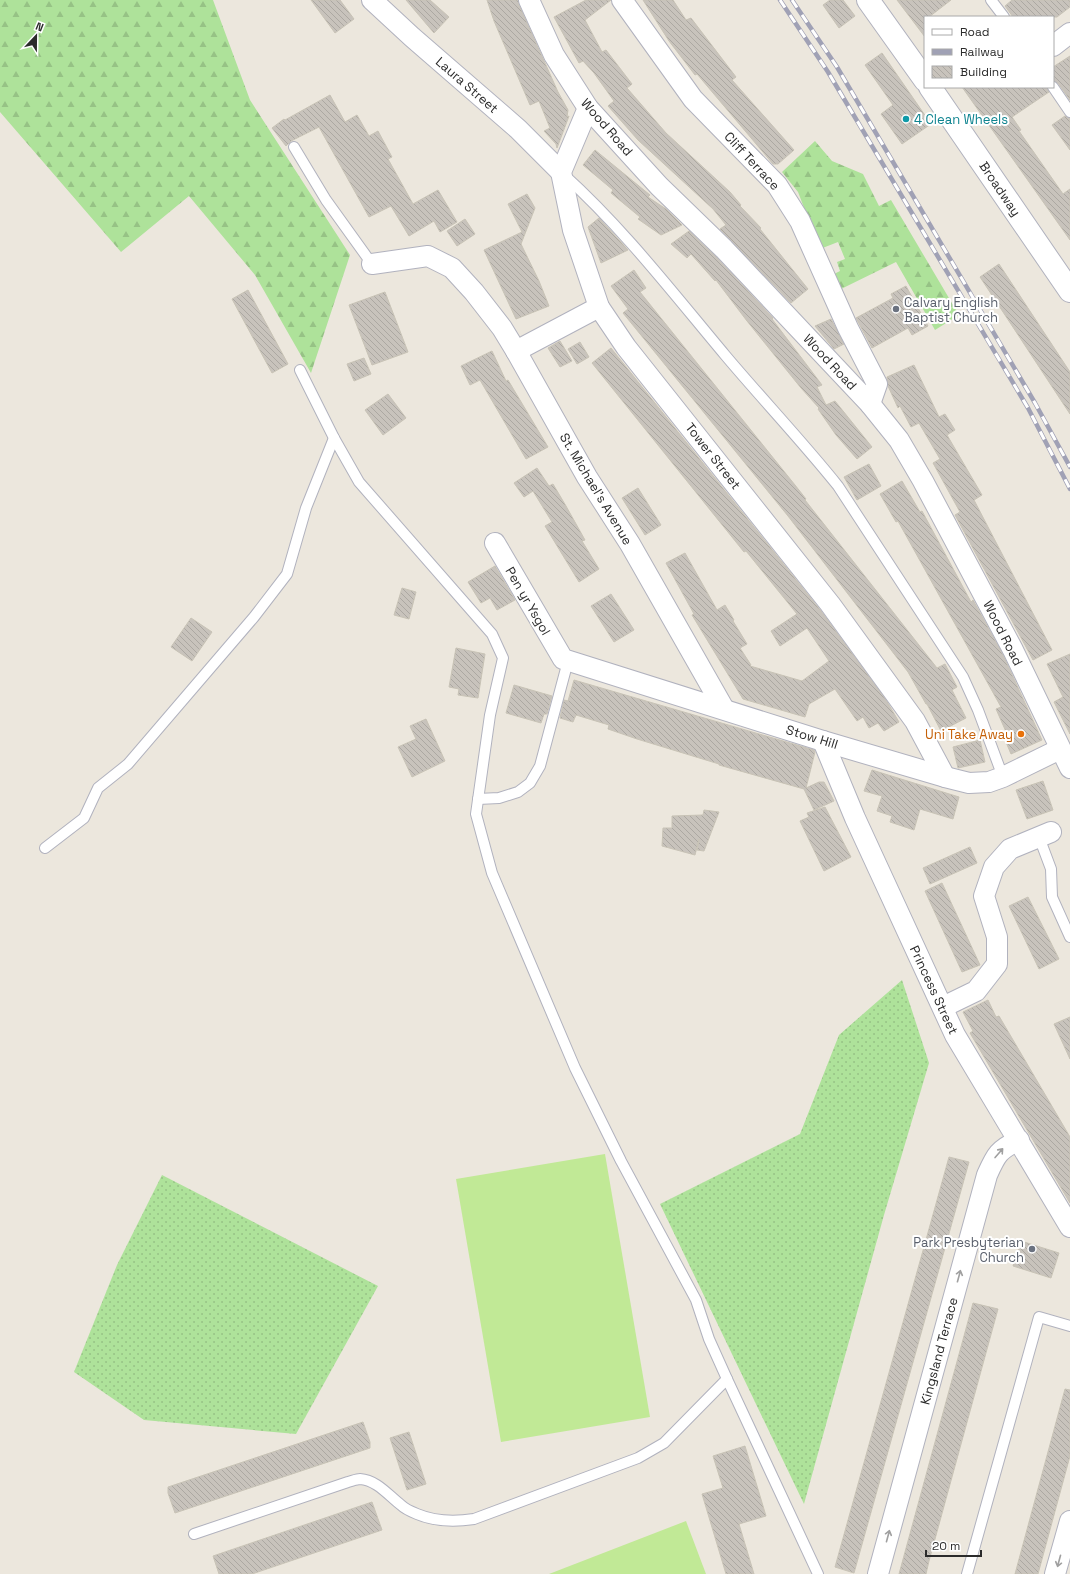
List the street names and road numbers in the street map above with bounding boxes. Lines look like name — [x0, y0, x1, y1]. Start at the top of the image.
street label: Laura Street — [432, 53, 502, 117]
street label: Wood Road — [577, 95, 637, 159]
street label: Cliff Terrace — [721, 128, 783, 194]
street label: Broadway — [975, 158, 1025, 220]
street label: Wood Road — [800, 330, 860, 394]
street label: Tower Street — [682, 419, 744, 493]
street label: St. Michael's Avenue — [556, 430, 636, 548]
street label: Pen yr Ysgol — [502, 564, 554, 638]
street label: Wood Road — [979, 598, 1027, 668]
street label: Stow Hill — [784, 721, 840, 753]
street label: Princess Street — [906, 943, 962, 1037]
street label: Kingsland Terrace — [916, 1295, 962, 1407]

